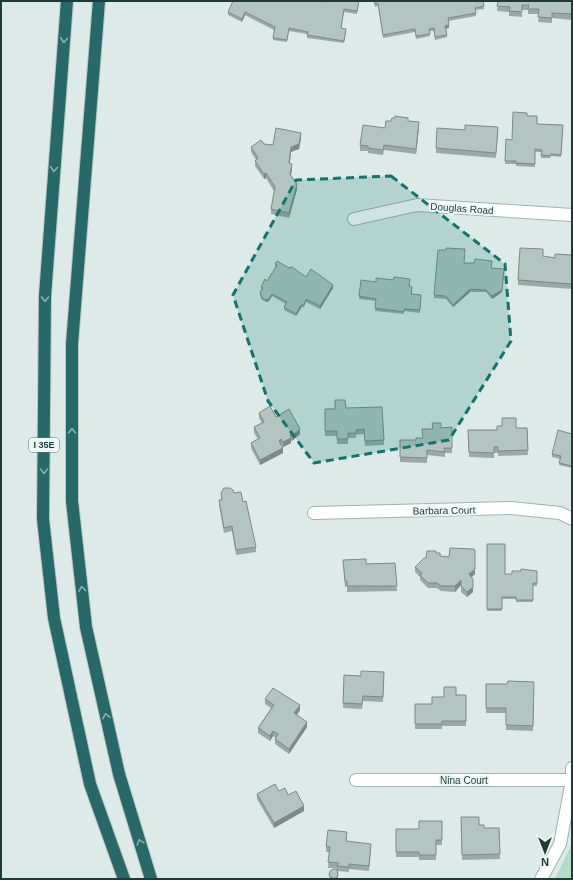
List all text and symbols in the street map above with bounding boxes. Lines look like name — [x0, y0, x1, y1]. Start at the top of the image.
one-way arrow — [60, 37, 69, 43]
one-way arrow — [50, 166, 59, 173]
street label: Douglas Road — [430, 201, 494, 216]
one-way arrow — [40, 296, 49, 302]
one-way arrow — [68, 428, 76, 434]
road number: I 35E — [29, 438, 59, 452]
one-way arrow — [40, 468, 48, 474]
street label: Barbara Court — [413, 504, 476, 517]
one-way arrow — [78, 586, 87, 592]
one-way arrow — [103, 713, 111, 719]
street label: Nina Court — [440, 775, 488, 786]
north arrow — [525, 832, 565, 872]
one-way arrow — [136, 838, 145, 845]
text: N — [541, 856, 549, 868]

